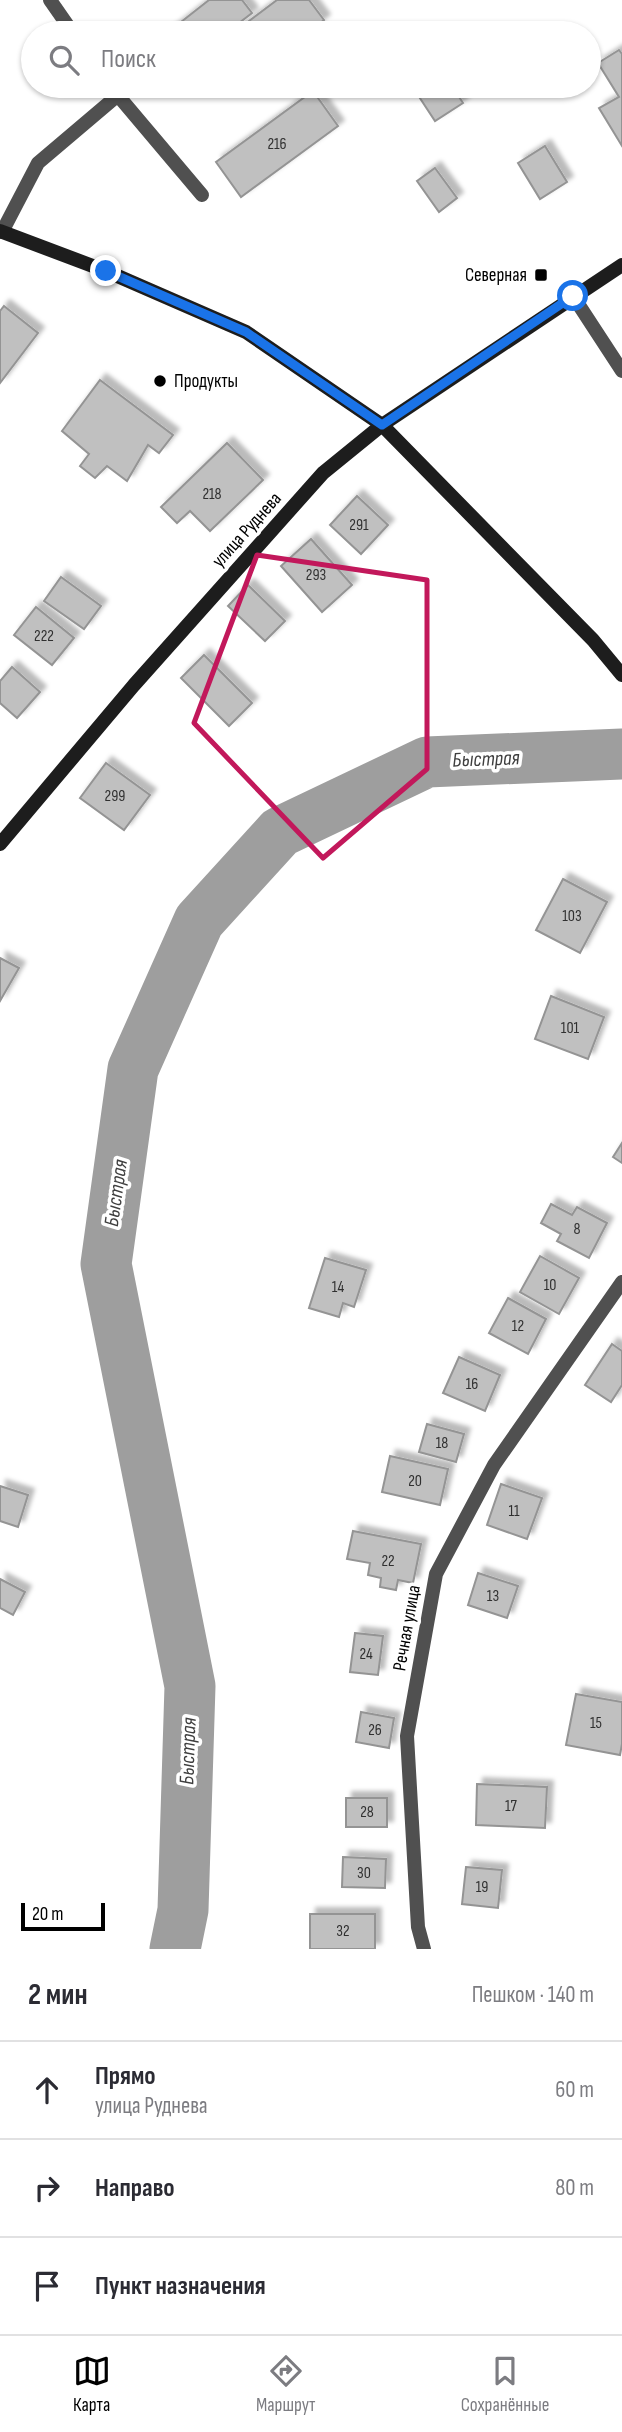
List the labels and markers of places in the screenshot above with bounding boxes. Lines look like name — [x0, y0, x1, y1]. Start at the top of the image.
place label: Северная — [465, 264, 527, 287]
marker: Северная — [533, 267, 549, 283]
place label: Продукты — [174, 370, 238, 393]
marker: Продукты — [152, 373, 168, 389]

